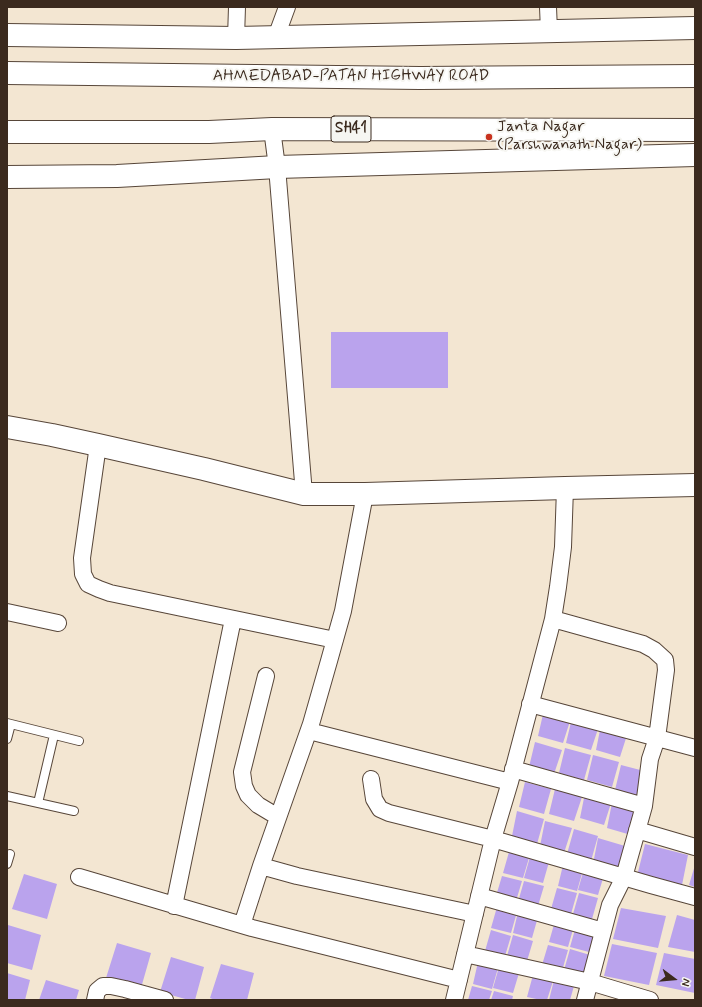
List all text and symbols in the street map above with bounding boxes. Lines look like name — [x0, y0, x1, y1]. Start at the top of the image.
street label: AHMEDABAD-PATAN HIGHWAY ROAD — [213, 67, 489, 87]
road number: SH41 — [331, 116, 371, 142]
place label: Janta Nagar (Parshwanath Nagar) — [497, 118, 642, 156]
marker: Janta Nagar (Parshwanath Nagar) — [484, 132, 494, 142]
north arrow — [654, 959, 694, 999]
text: N — [678, 977, 693, 988]

